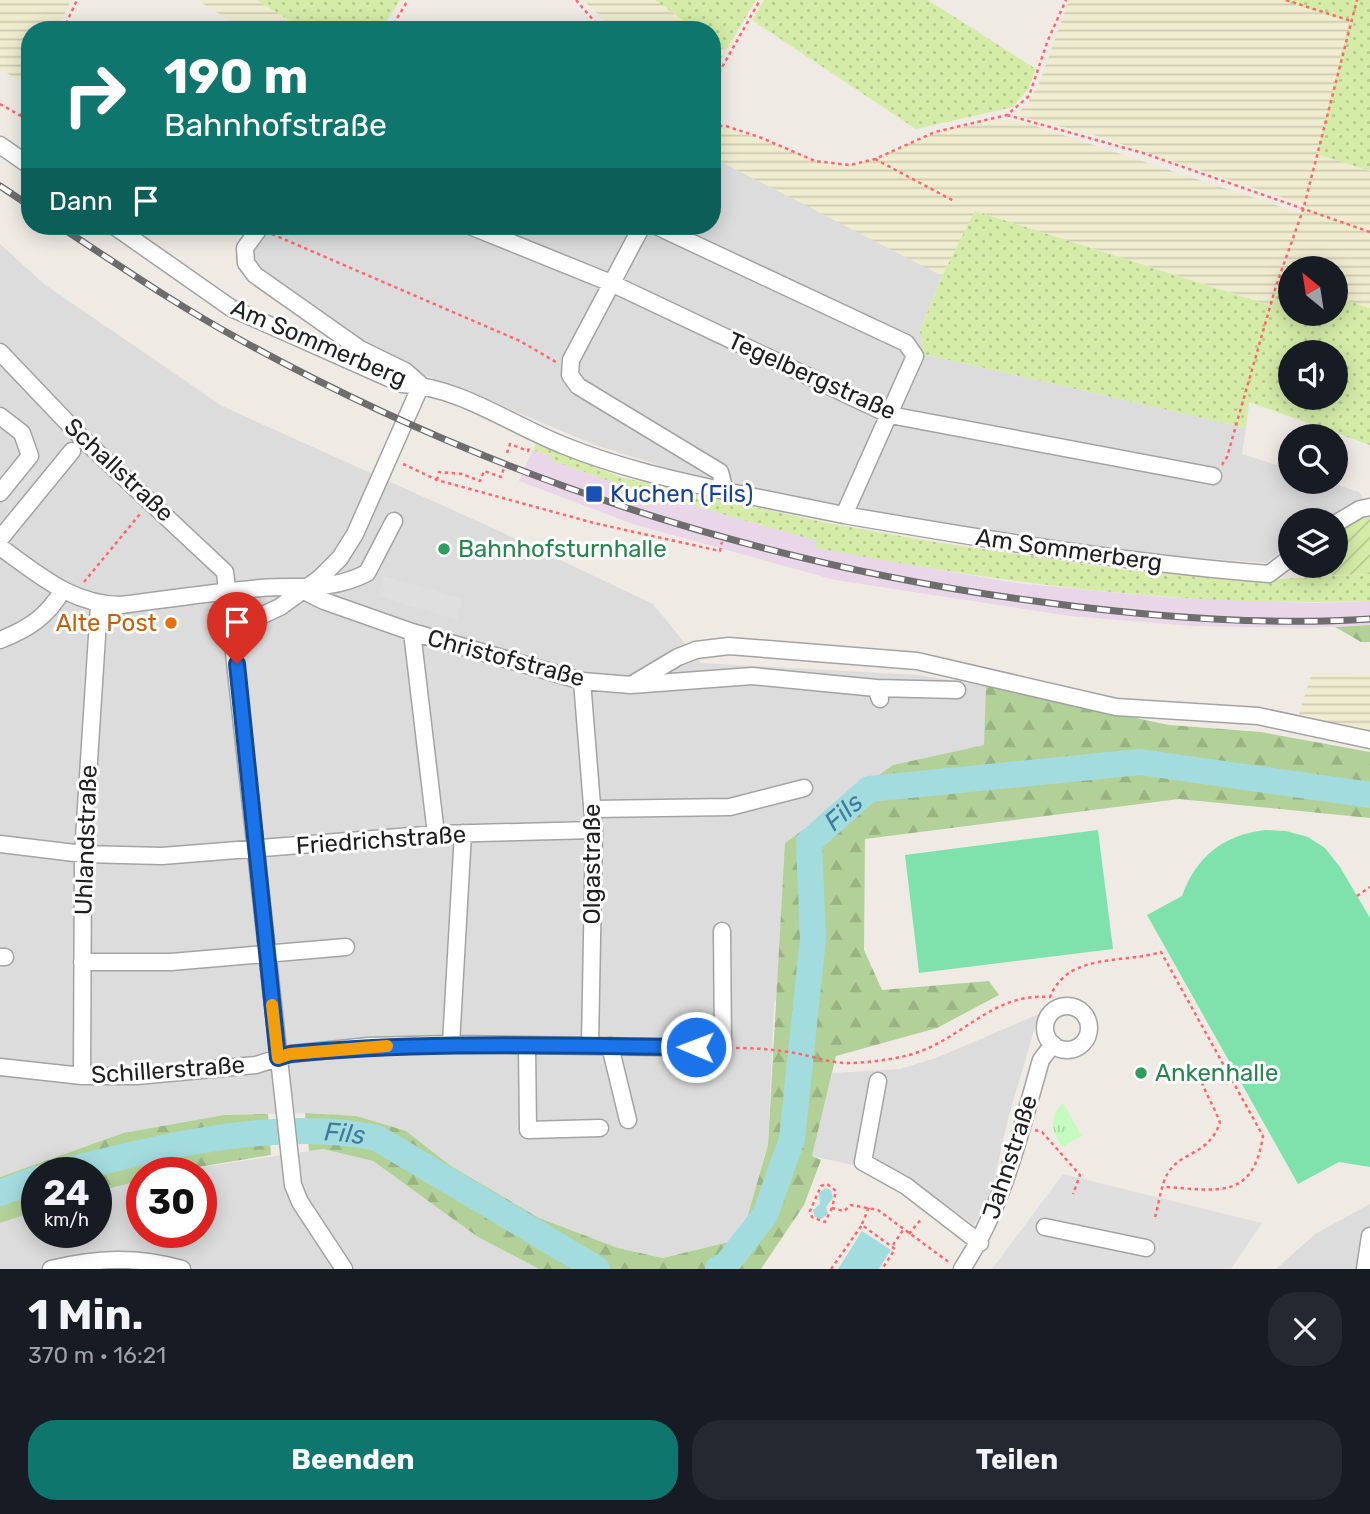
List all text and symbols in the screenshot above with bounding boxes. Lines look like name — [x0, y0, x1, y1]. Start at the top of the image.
text: 190 m — [164, 47, 308, 105]
icon: right — [49, 49, 140, 140]
text: Bahnhofstraße — [164, 106, 387, 144]
icon: arrive — [127, 182, 165, 220]
text: Dann — [49, 186, 113, 217]
north arrow — [1278, 256, 1348, 326]
map controls — [1278, 256, 1348, 578]
street label: Am Sommerberg — [227, 293, 411, 393]
street label: Tegelbergstraße — [724, 326, 900, 426]
button: sound — [1278, 340, 1348, 410]
street label: Schallstraße — [59, 412, 179, 528]
button: search — [1278, 424, 1348, 494]
place label: Kuchen (Fils) — [610, 480, 753, 508]
marker: Kuchen (Fils) — [584, 484, 604, 504]
button: layers — [1278, 508, 1348, 578]
street label: Am Sommerberg — [974, 523, 1164, 577]
place label: Bahnhofsturnhalle — [458, 535, 667, 563]
marker: Bahnhofsturnhalle — [436, 541, 452, 557]
pin — [207, 592, 267, 664]
icon: arrive — [218, 603, 256, 641]
place label: Alte Post — [56, 609, 157, 637]
marker: Alte Post — [163, 615, 179, 631]
street label: Christofstraße — [424, 624, 588, 692]
street label: Uhlandstraße — [69, 764, 103, 916]
water label: Fils — [818, 787, 869, 837]
street label: Olgastraße — [578, 803, 606, 925]
street label: Friedrichstraße — [295, 820, 467, 860]
position arrow — [659, 1010, 733, 1084]
street label: Schillerstraße — [90, 1051, 246, 1089]
place label: Ankenhalle — [1155, 1059, 1278, 1087]
marker: Ankenhalle — [1133, 1065, 1149, 1081]
street label: Jahnstraße — [977, 1091, 1043, 1223]
water label: Fils — [323, 1116, 367, 1151]
speed limit sign: 30 — [126, 1157, 217, 1248]
text: 24 — [43, 1172, 90, 1214]
text: km/h — [44, 1209, 89, 1231]
text: 1 Min. — [28, 1290, 144, 1340]
button: close — [1268, 1292, 1342, 1366]
text: 370 m · 16:21 — [28, 1341, 166, 1369]
button: Beenden — [28, 1420, 678, 1500]
button: Teilen — [692, 1420, 1342, 1500]

